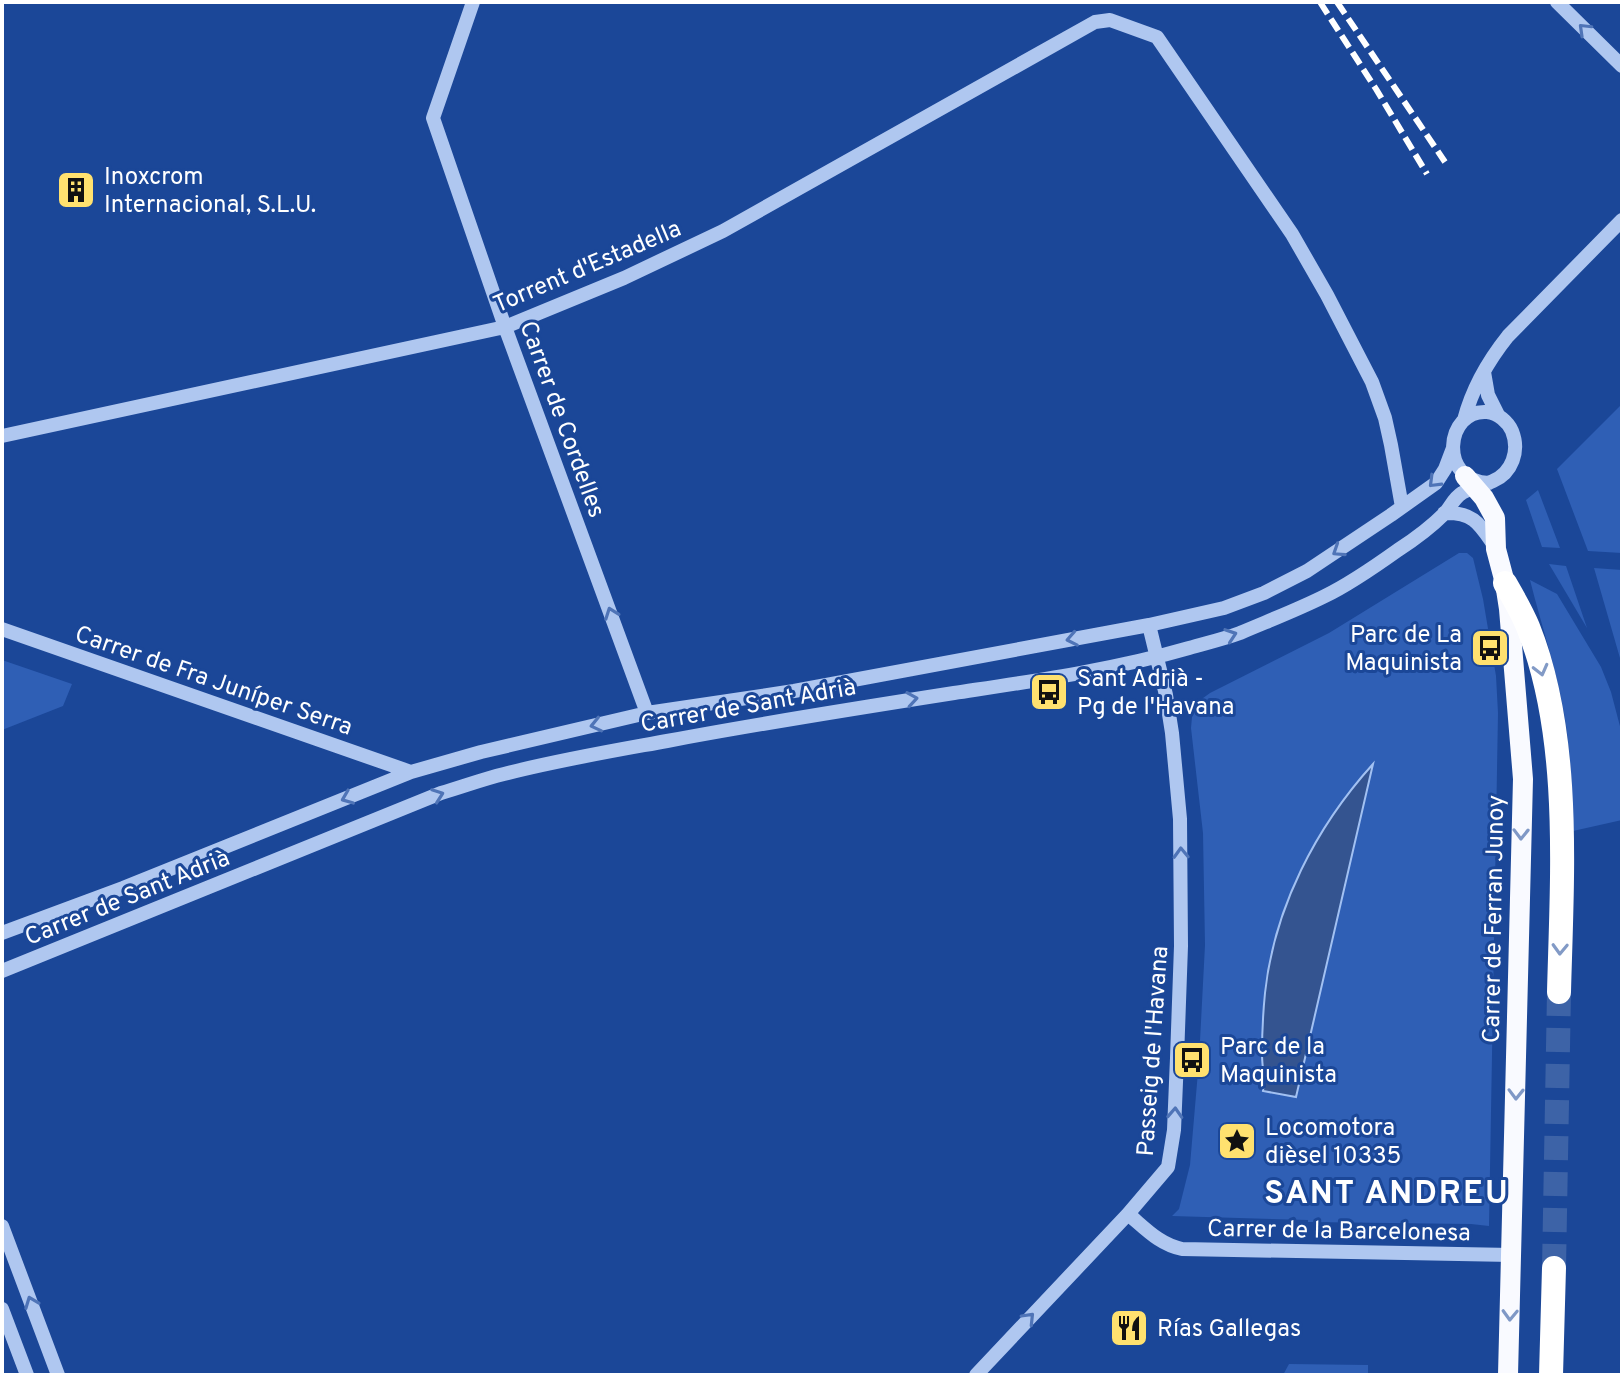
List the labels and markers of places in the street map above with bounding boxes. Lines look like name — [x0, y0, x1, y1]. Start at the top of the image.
place label: Inoxcrom Internacional, S.L.U. — [104, 163, 316, 221]
building icon: Inoxcrom Internacional, S.L.U. — [55, 169, 97, 211]
place label: Parc de La Maquinista — [1345, 621, 1462, 679]
bus stop icon: Parc de La Maquinista — [1469, 627, 1511, 669]
place label: Sant Adrià - Pg de l'Havana — [1077, 665, 1234, 723]
bus stop icon: Sant Adrià - Pg de l'Havana — [1028, 671, 1070, 713]
place label: Parc de la Maquinista — [1220, 1033, 1337, 1091]
bus stop icon: Parc de la Maquinista — [1171, 1039, 1213, 1081]
place label: Locomotora dièsel 10335 — [1265, 1114, 1402, 1172]
place icon: Locomotora dièsel 10335 — [1216, 1120, 1258, 1162]
restaurant icon: Rías Gallegas — [1108, 1307, 1150, 1349]
place label: Rías Gallegas — [1157, 1315, 1301, 1345]

